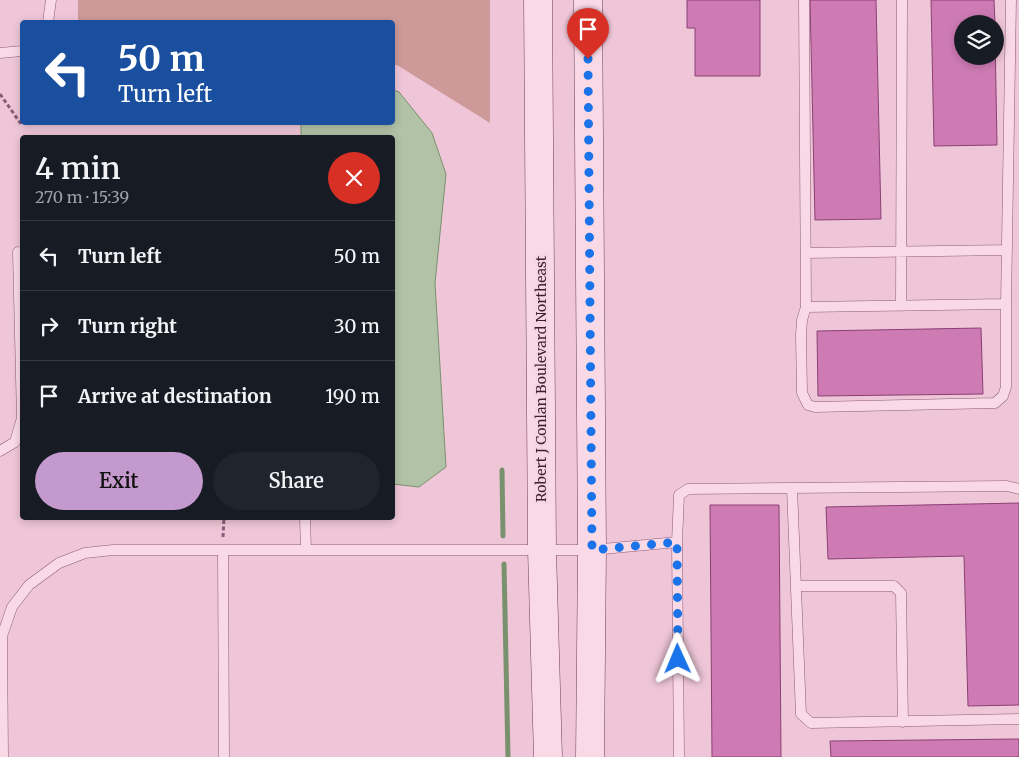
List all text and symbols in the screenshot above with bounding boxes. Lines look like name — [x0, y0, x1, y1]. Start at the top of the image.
pin — [567, 8, 609, 59]
icon: arrive — [574, 15, 602, 43]
map controls — [954, 15, 1004, 65]
button: layers — [954, 15, 1004, 65]
text: 50 m — [118, 37, 205, 81]
icon: left — [35, 40, 100, 105]
text: Turn left — [118, 80, 212, 108]
text: 4 min — [35, 149, 121, 187]
button: close — [328, 152, 380, 204]
text: 270 m · 15:39 — [35, 187, 129, 207]
icon: left — [35, 242, 63, 270]
text: Turn left — [78, 244, 162, 268]
text: 50 m — [334, 244, 380, 268]
street label: Robert J Conlan Boulevard Northeast — [532, 255, 550, 502]
icon: right — [35, 312, 63, 340]
text: Turn right — [78, 314, 177, 338]
text: 30 m — [334, 314, 380, 338]
icon: arrive — [35, 382, 63, 410]
text: Arrive at destination — [78, 384, 272, 408]
text: 190 m — [325, 384, 380, 408]
button: Exit — [35, 452, 203, 510]
button: Share — [213, 452, 380, 510]
position arrow — [651, 632, 703, 684]

